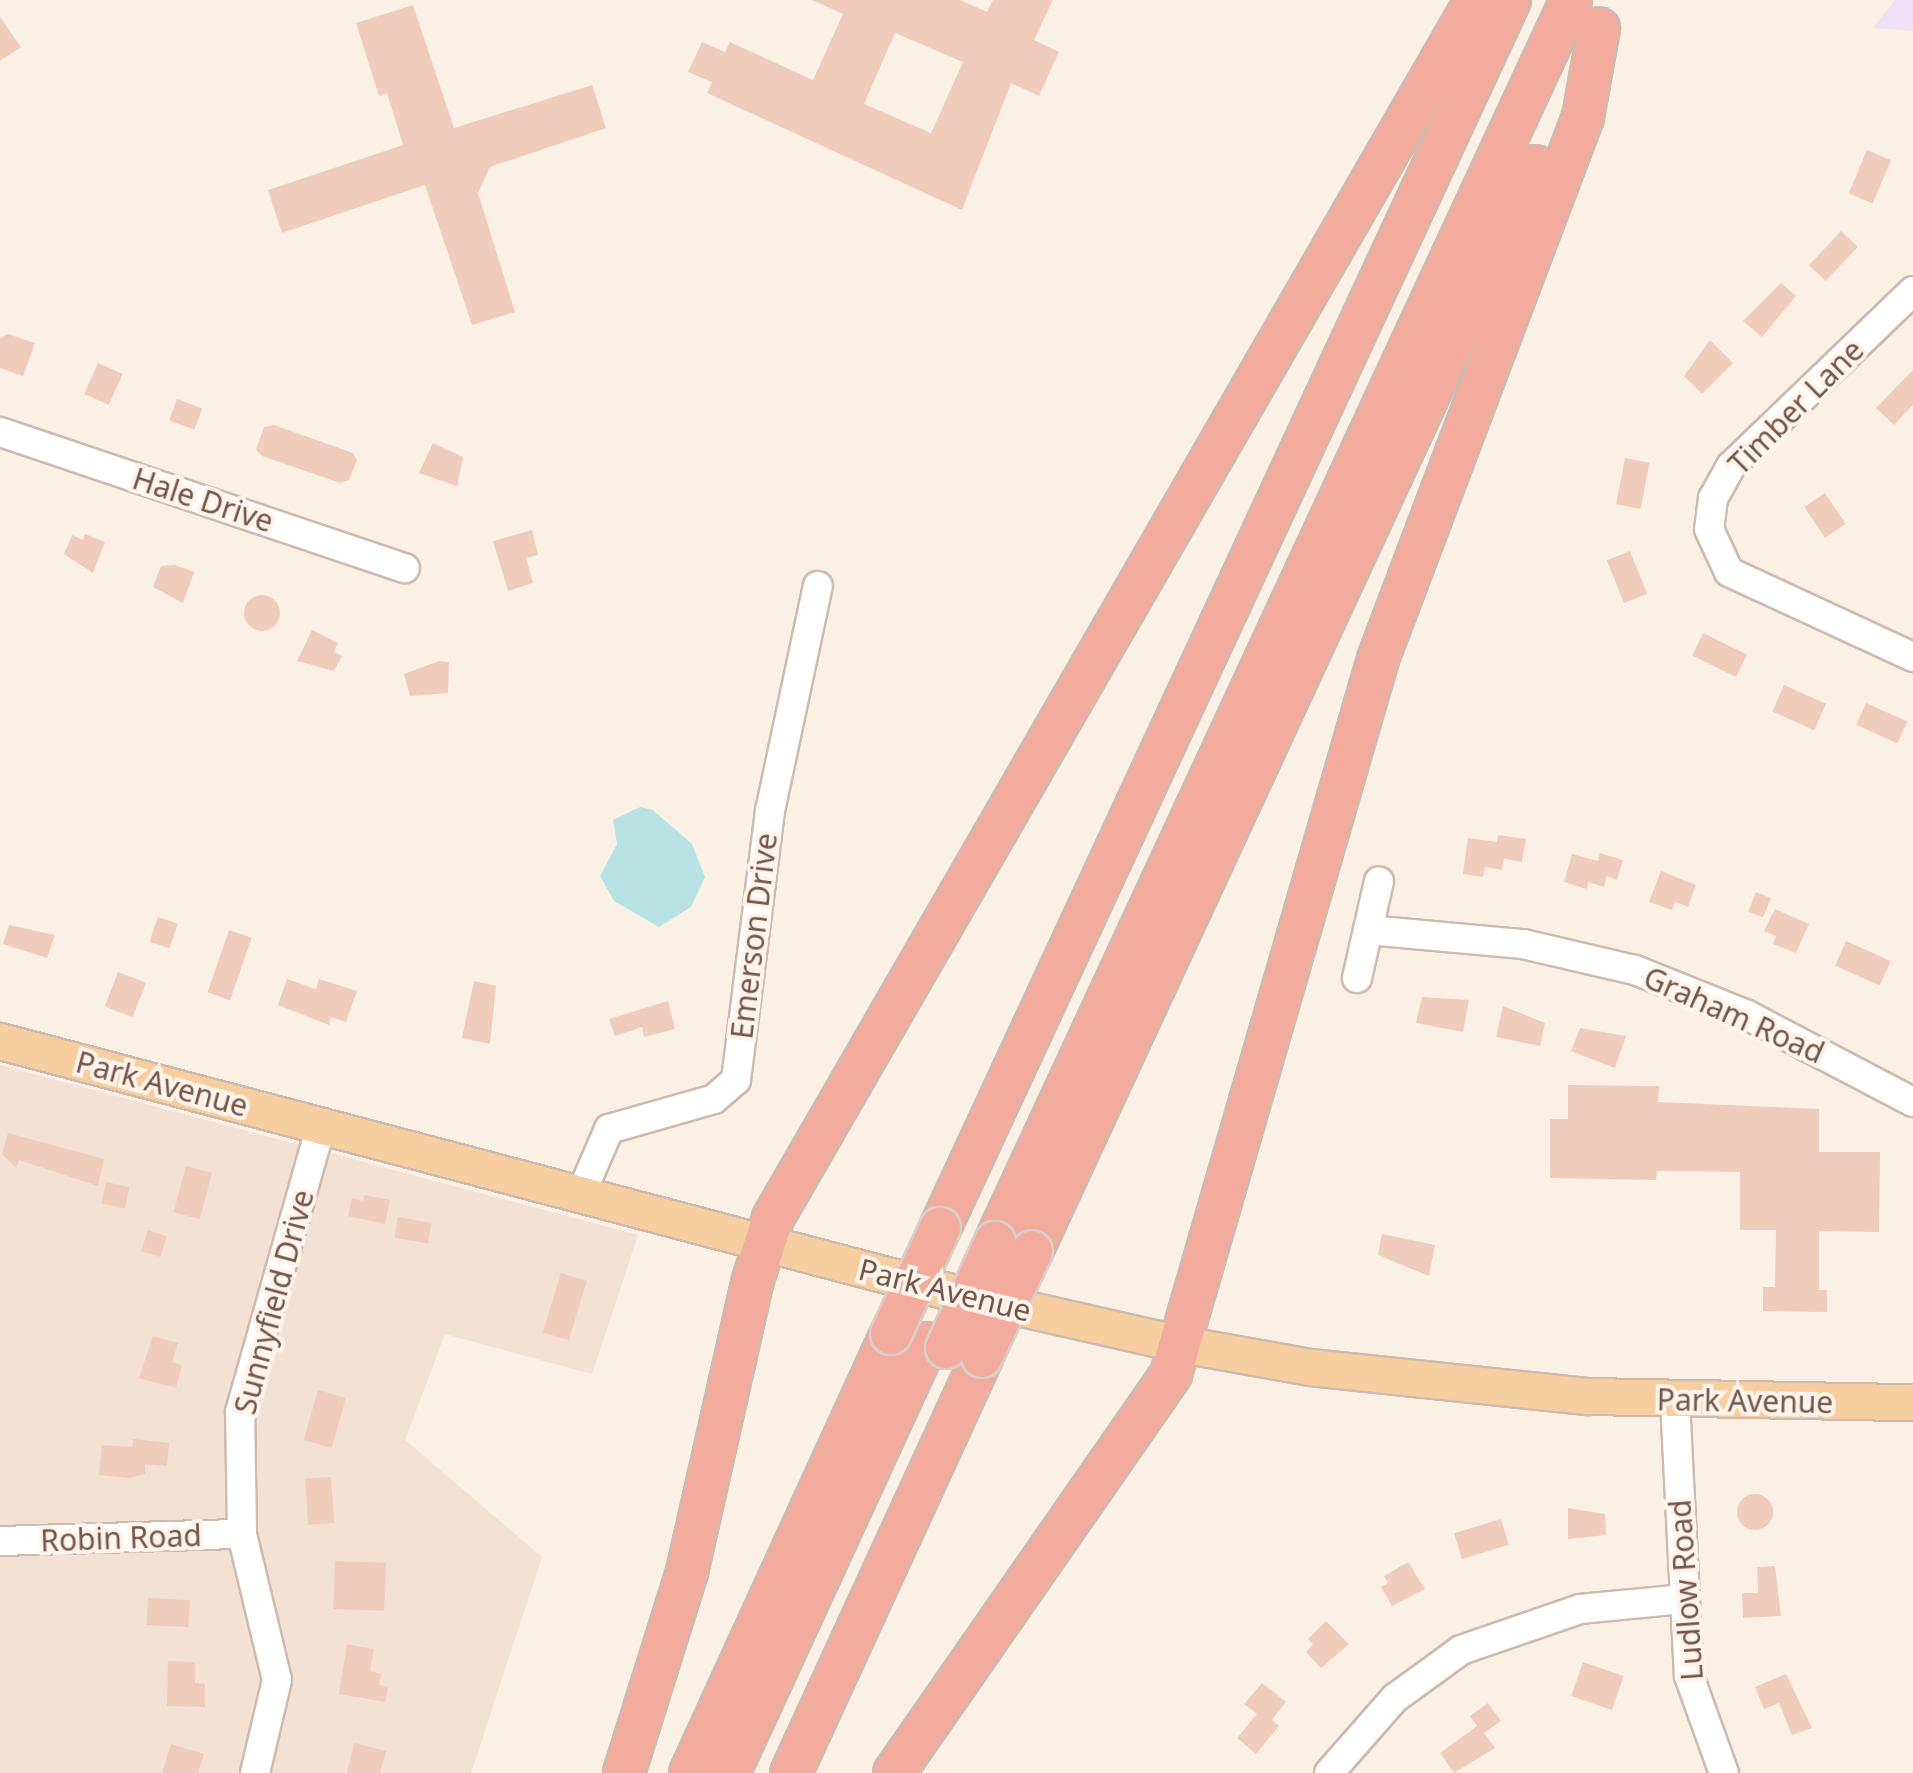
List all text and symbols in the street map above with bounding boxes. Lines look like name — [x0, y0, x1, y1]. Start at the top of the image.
street label: Timber Lane — [1721, 332, 1871, 482]
street label: Hale Drive — [128, 460, 278, 540]
street label: Emerson Drive — [724, 831, 784, 1041]
street label: Graham Road — [1638, 959, 1830, 1071]
street label: Park Avenue — [72, 1044, 252, 1124]
street label: Sunnyfield Drive — [227, 1186, 321, 1418]
street label: Park Avenue — [855, 1251, 1035, 1329]
street label: Park Avenue — [1656, 1381, 1834, 1421]
street label: Ludlow Road — [1662, 1498, 1710, 1682]
street label: Robin Road — [40, 1517, 202, 1559]

